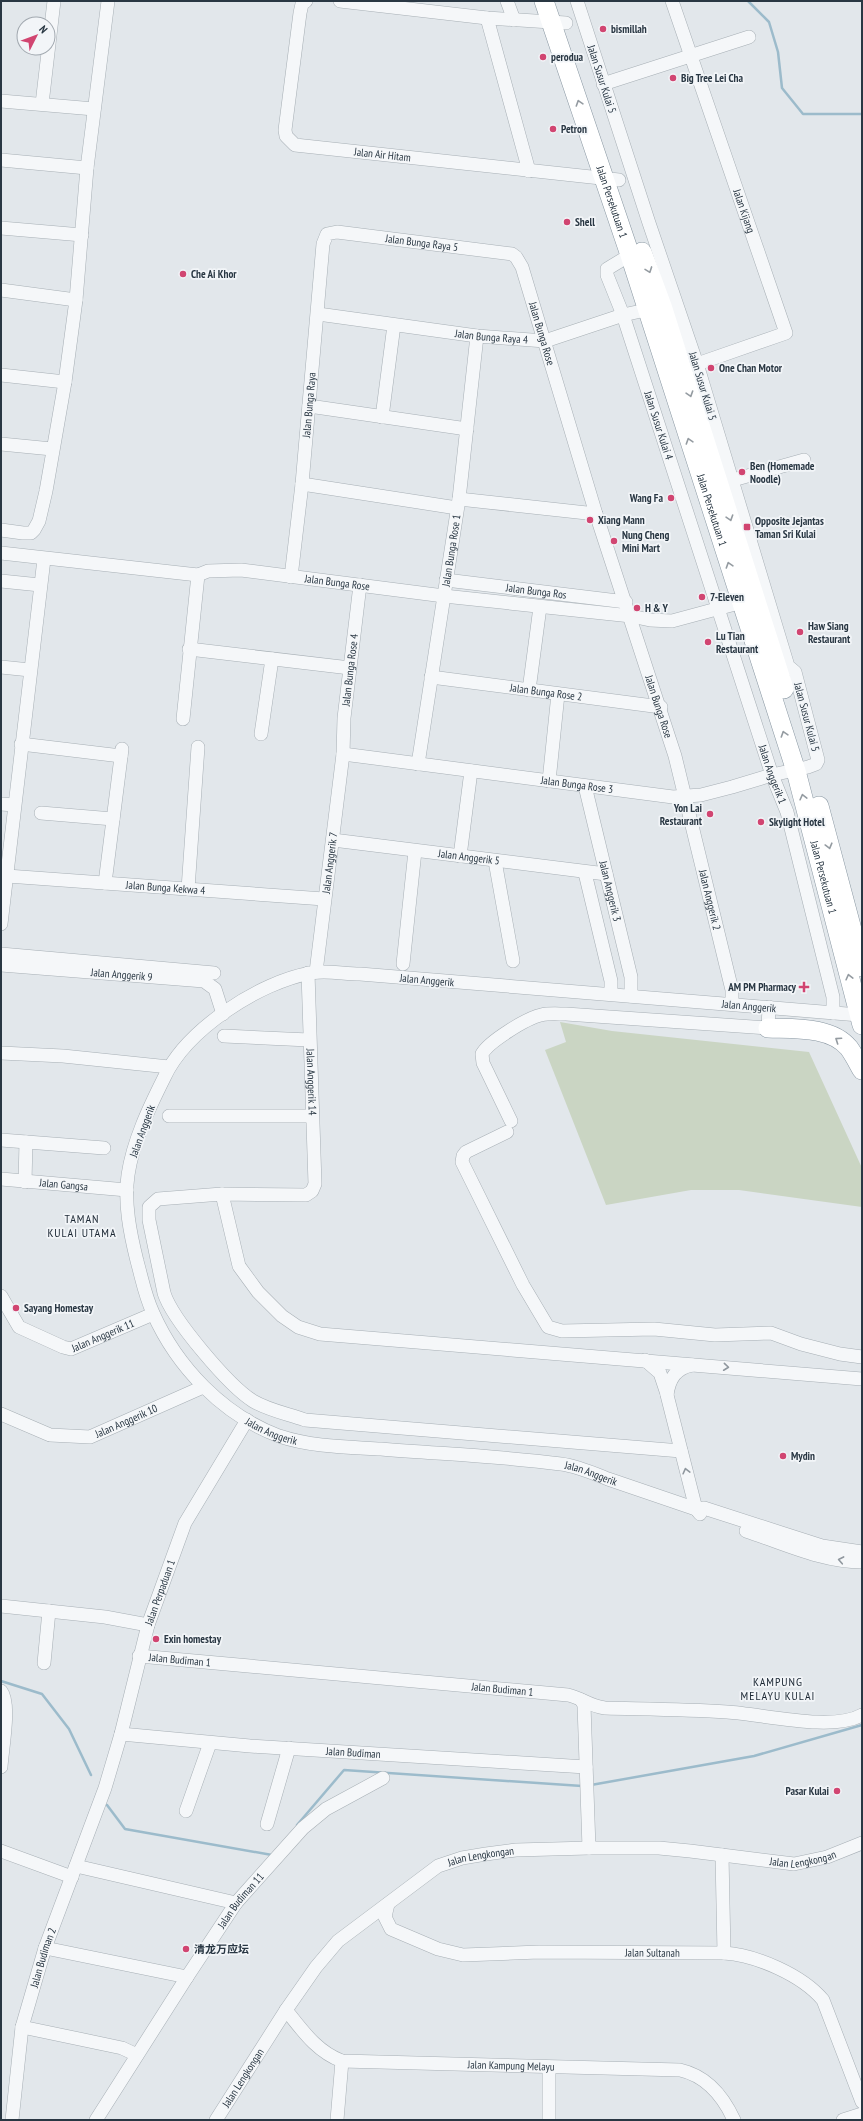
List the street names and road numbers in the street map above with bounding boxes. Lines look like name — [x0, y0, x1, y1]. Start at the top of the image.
street label: Jalan Susur Kulai 5 — [584, 42, 620, 115]
street label: Jalan Air Hitam — [353, 144, 411, 164]
street label: Jalan Persekutuan 1 — [593, 163, 631, 240]
street label: Jalan Kijang — [730, 186, 758, 235]
street label: Jalan Bunga Raya 5 — [384, 231, 459, 254]
street label: Jalan Bunga Rose — [526, 299, 558, 367]
street label: Jalan Bunga Raya 4 — [453, 326, 528, 347]
street label: Jalan Susur Kulai 5 — [686, 349, 720, 422]
street label: Jalan Bunga Raya — [299, 372, 319, 439]
street label: Jalan Susur Kulai 4 — [641, 388, 676, 461]
street label: Jalan Persekutuan 1 — [694, 471, 730, 548]
street label: Jalan Bunga Rose 1 — [438, 513, 464, 589]
street label: Jalan Bunga Rose — [303, 571, 371, 593]
street label: Jalan Bunga Ros — [504, 580, 568, 602]
street label: Jalan Bunga Rose 4 — [338, 633, 361, 708]
street label: Jalan Bunga Rose — [642, 672, 676, 740]
street label: Jalan Bunga Rose 2 — [508, 680, 583, 704]
street label: Jalan Susur Kulai 5 — [791, 680, 823, 753]
street label: Jalan Anggerik 1 — [755, 742, 790, 806]
street label: Jalan Bunga Rose 3 — [539, 773, 614, 796]
street label: Jalan Anggerik 7 — [319, 831, 340, 895]
street label: Jalan Persekutuan 1 — [807, 838, 840, 915]
street label: Jalan Anggerik 5 — [436, 846, 501, 868]
street label: Jalan Anggerik 3 — [596, 858, 624, 923]
street label: Jalan Anggerik 2 — [696, 867, 724, 932]
street label: Jalan Bunga Kekwa 4 — [124, 878, 206, 897]
street label: Jalan Anggerik 9 — [89, 965, 153, 984]
street label: Jalan Anggerik — [398, 971, 456, 989]
street label: Jalan Anggerik — [720, 997, 778, 1015]
street label: Jalan Anggerik 14 — [303, 1047, 320, 1116]
street label: Jalan Anggerik — [126, 1102, 158, 1160]
street label: Jalan Gangsa — [38, 1175, 89, 1194]
street label: Jalan Anggerik 11 — [68, 1316, 136, 1355]
street label: Jalan Anggerik 10 — [92, 1401, 160, 1441]
street label: Jalan Anggerik — [242, 1414, 299, 1448]
street label: Jalan Anggerik — [563, 1458, 620, 1489]
street label: Jalan Perpaduan 1 — [141, 1558, 178, 1628]
street label: Jalan Budiman 1 — [147, 1650, 211, 1669]
street label: Jalan Budiman 1 — [470, 1679, 534, 1699]
street label: Jalan Budiman — [324, 1744, 381, 1761]
street label: Jalan Lengkongan — [445, 1843, 515, 1870]
street label: Jalan Lengkongan — [768, 1847, 838, 1871]
street label: Jalan Budiman 11 — [214, 1870, 267, 1932]
street label: Jalan Budiman 2 — [27, 1926, 59, 1990]
street label: Jalan Sultanah — [624, 1945, 680, 1960]
street label: Jalan Lengkongan — [218, 2046, 267, 2111]
street label: Jalan Kampung Melayu — [466, 2057, 555, 2074]

